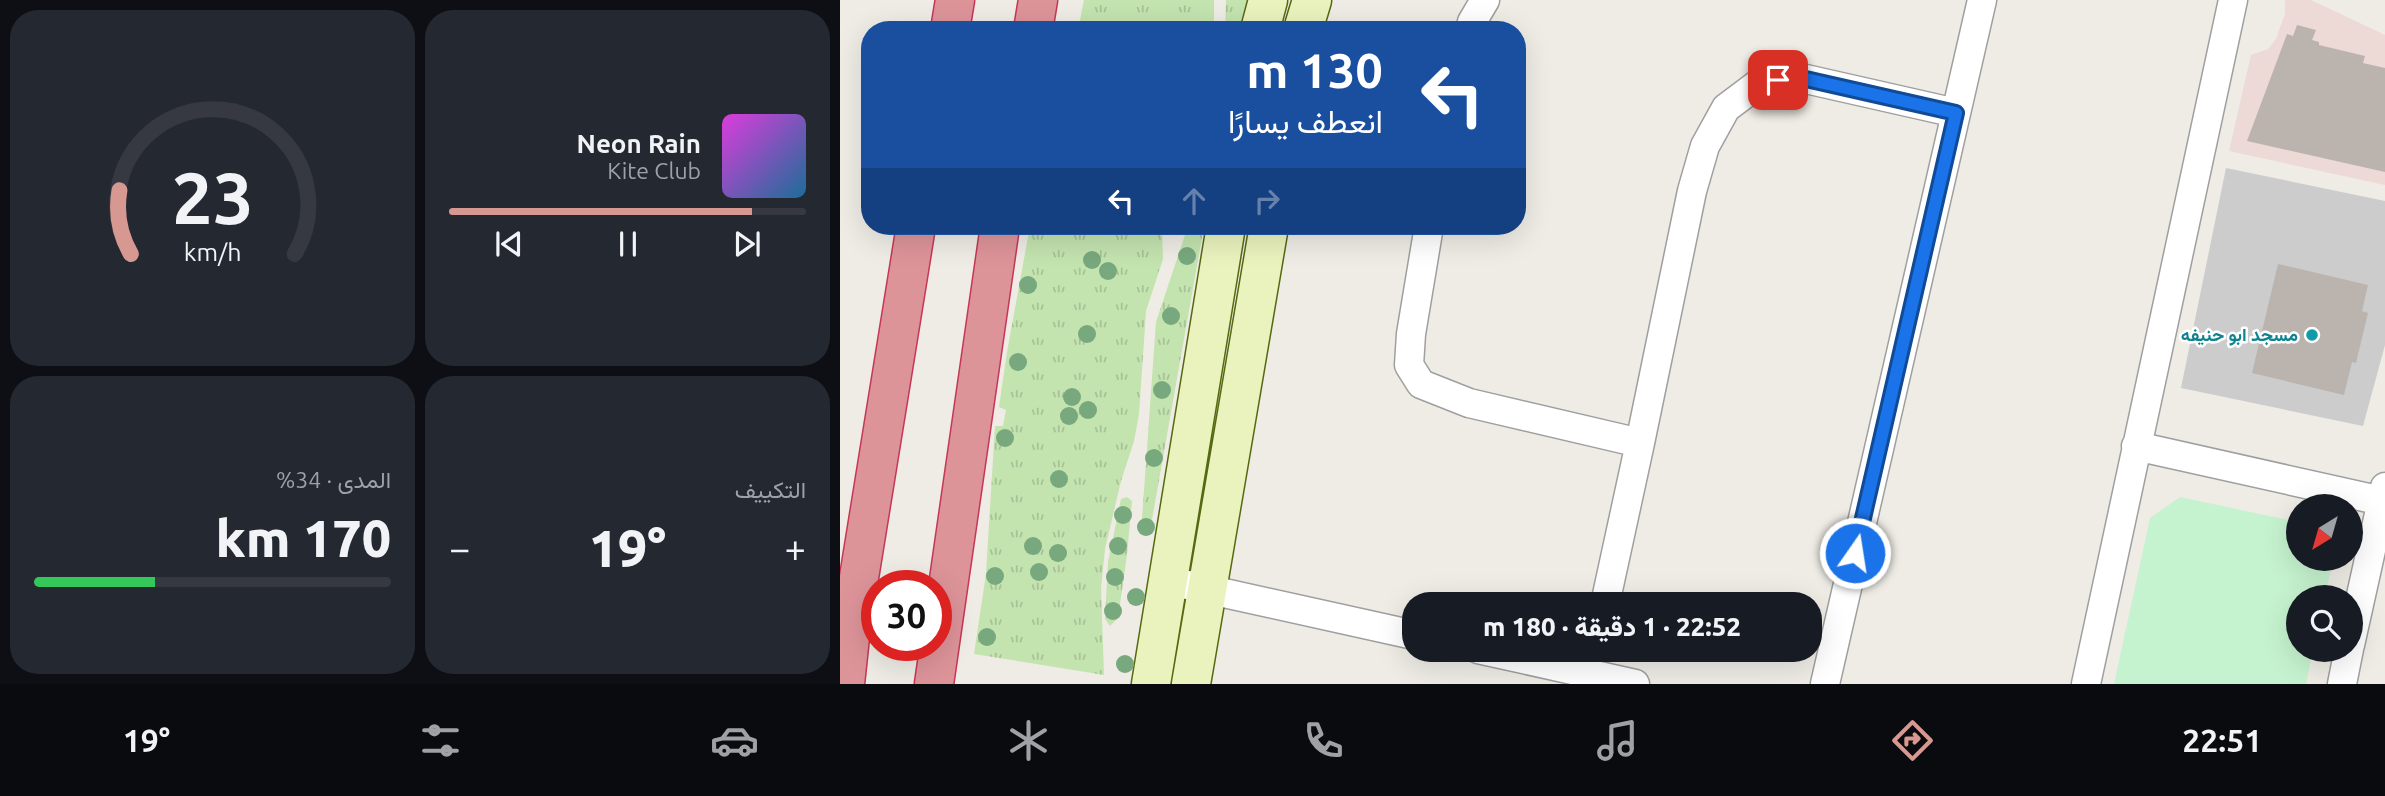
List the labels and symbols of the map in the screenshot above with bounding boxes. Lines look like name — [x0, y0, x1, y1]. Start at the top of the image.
pin — [1748, 50, 1808, 110]
place label: مسجد ابو حنيفه — [2181, 324, 2298, 346]
marker: مسجد ابو حنيفه — [2304, 327, 2320, 343]
north arrow — [2286, 494, 2362, 570]
position arrow — [1818, 516, 1892, 590]
speed limit sign: 30 — [861, 570, 952, 661]

